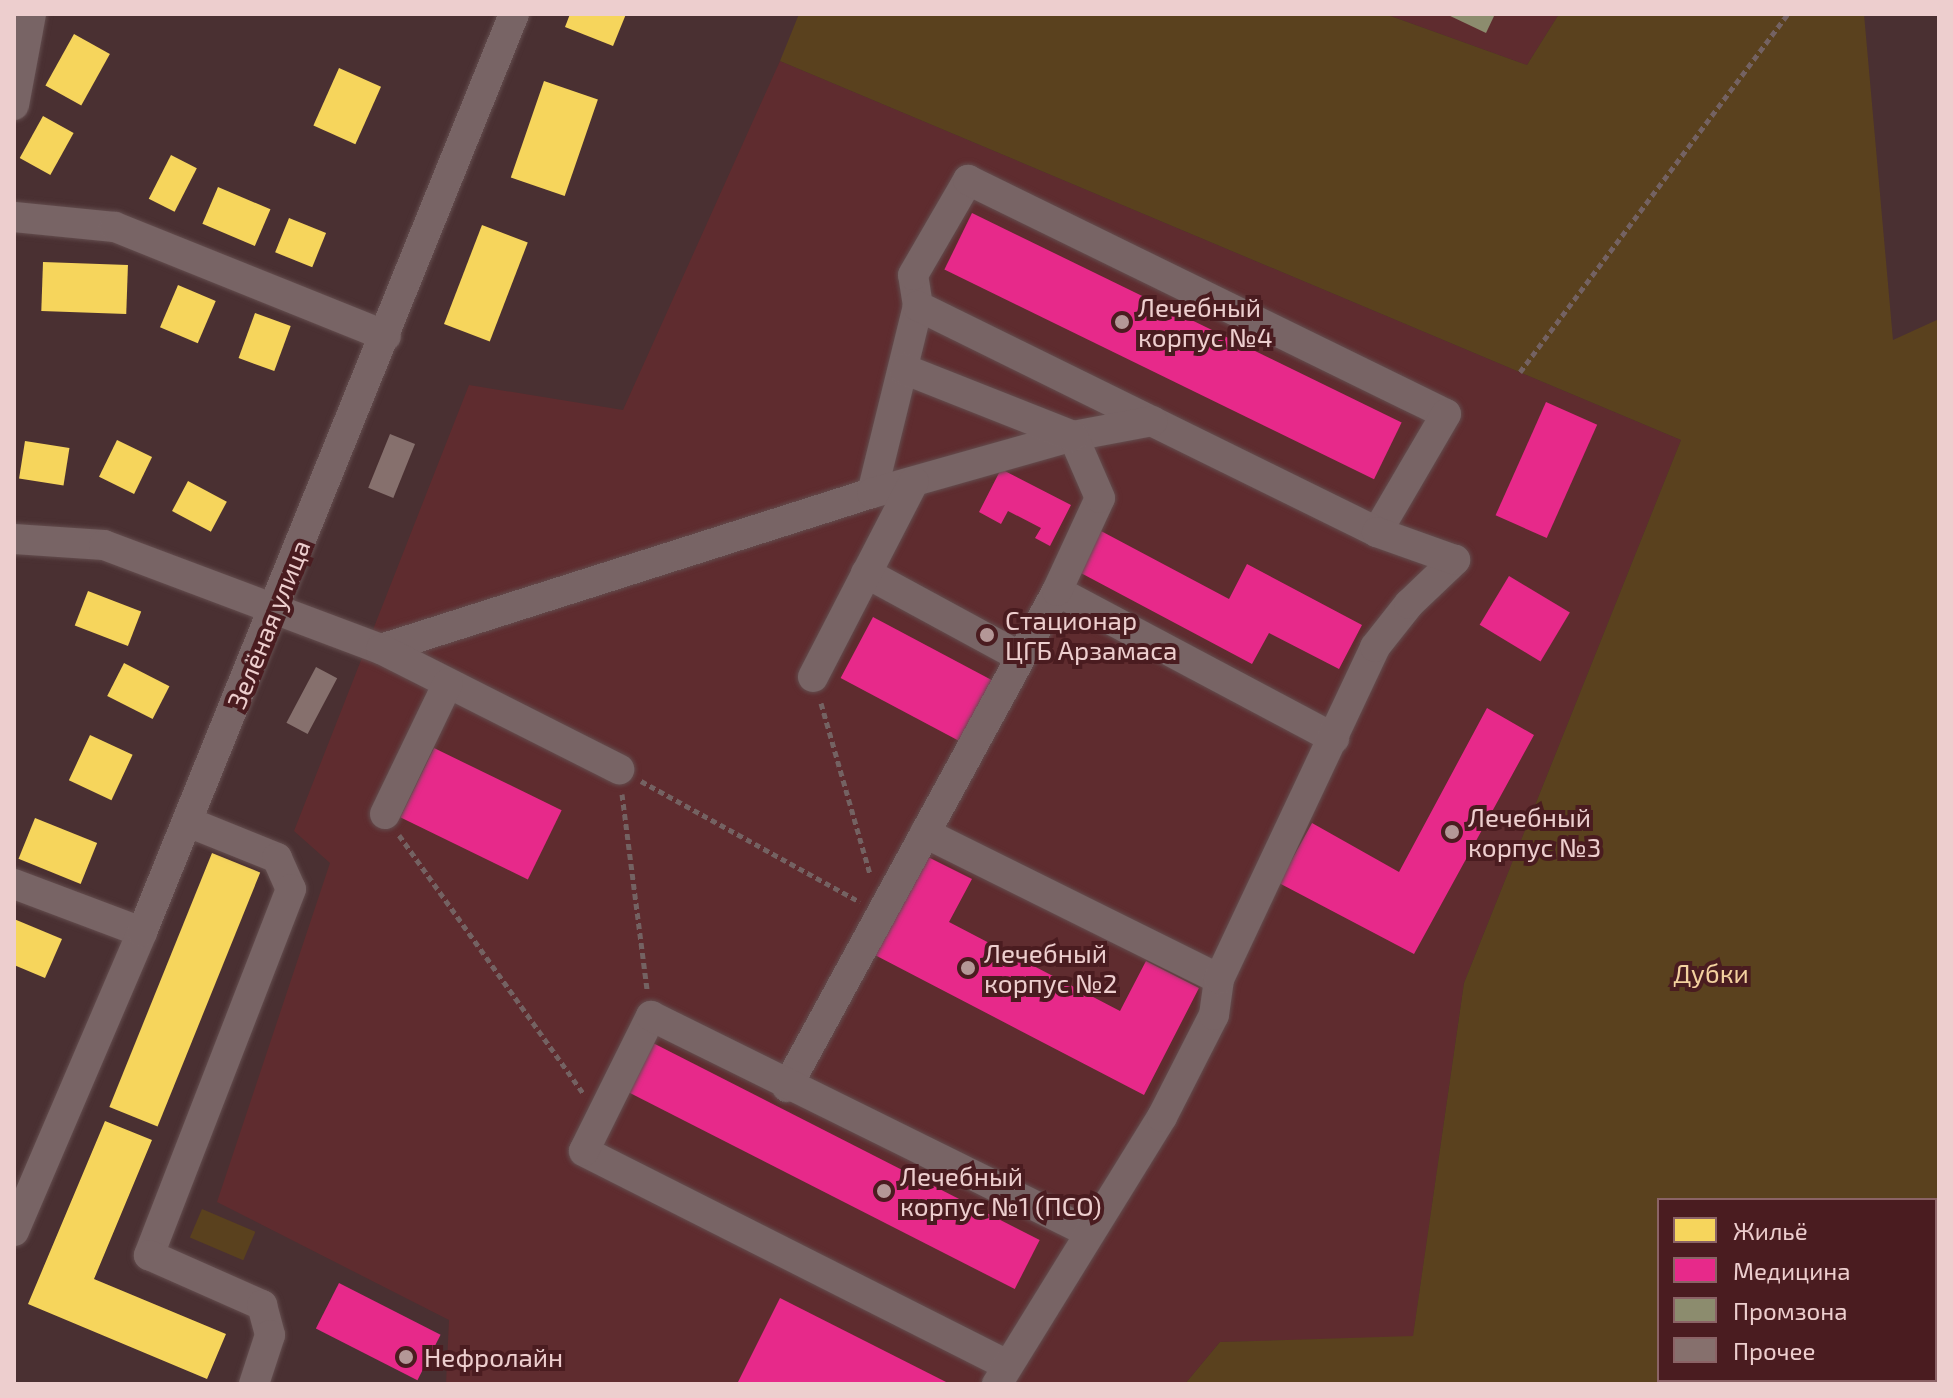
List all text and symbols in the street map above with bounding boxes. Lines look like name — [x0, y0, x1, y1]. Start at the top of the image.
place label: Лечебный корпус №4 — [1138, 291, 1273, 352]
marker: Лечебный корпус №4 — [1113, 313, 1131, 331]
street label: Зелёная улица — [220, 535, 316, 713]
place label: Стационар ЦГБ Арзамаса — [1005, 604, 1177, 666]
marker: Стационар ЦГБ Арзамаса — [976, 624, 998, 646]
place label: Лечебный корпус №3 — [1468, 801, 1601, 862]
marker: Лечебный корпус №3 — [1443, 823, 1461, 841]
place label: Лечебный корпус №2 — [984, 937, 1117, 998]
park label: Дубки — [1673, 957, 1749, 989]
marker: Лечебный корпус №2 — [959, 959, 977, 977]
place label: Лечебный корпус №1 (ПСО) — [900, 1160, 1102, 1222]
marker: Лечебный корпус №1 (ПСО) — [875, 1182, 893, 1200]
legend — [1657, 1198, 1937, 1382]
text: Жильё — [1733, 1216, 1808, 1245]
text: Медицина — [1733, 1256, 1851, 1285]
text: Промзона — [1733, 1296, 1848, 1325]
text: Прочее — [1733, 1336, 1815, 1365]
place label: Нефролайн — [424, 1341, 563, 1373]
marker: Нефролайн — [395, 1346, 417, 1368]

